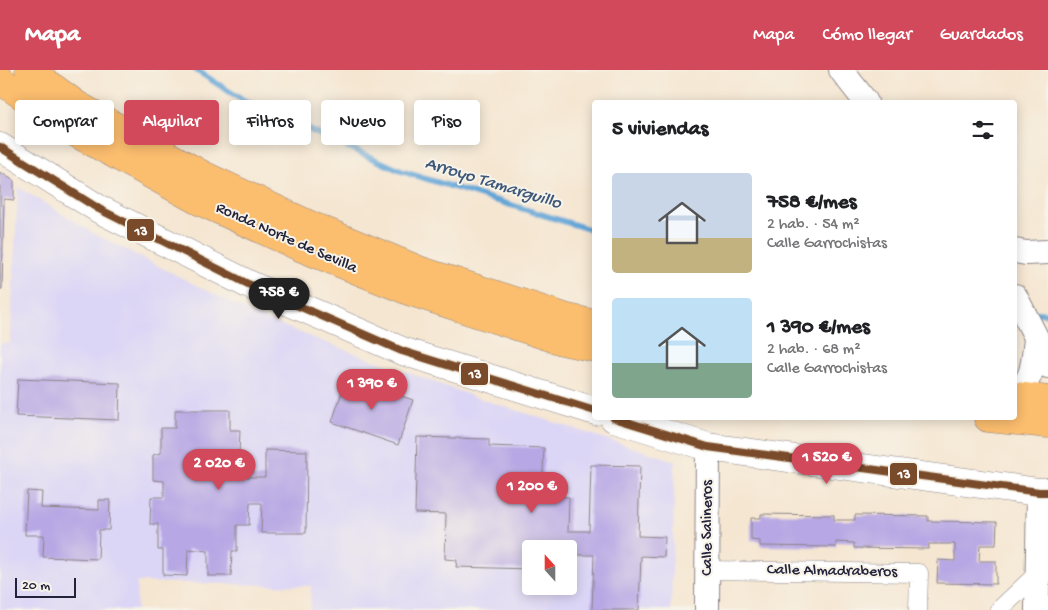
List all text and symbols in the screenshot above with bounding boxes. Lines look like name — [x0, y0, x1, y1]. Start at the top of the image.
text: Mapa — [25, 21, 80, 50]
text: Mapa — [753, 25, 794, 46]
text: Cómo llegar — [822, 25, 912, 46]
text: Guardados — [940, 25, 1023, 46]
chip: Comprar — [15, 100, 114, 145]
chip: Alquilar — [124, 100, 219, 145]
chip: Filtros — [229, 100, 311, 145]
chip: Nuevo — [321, 100, 404, 145]
chip: Piso — [414, 100, 480, 145]
icon: filters — [969, 116, 997, 144]
text: 5 viviendas — [612, 118, 708, 143]
water label: Arroyo Tamarguillo — [422, 153, 564, 215]
text: 758 €/mes — [767, 191, 856, 216]
icon: home — [652, 193, 712, 253]
street label: Ronda Norte de Sevilla — [212, 199, 361, 279]
text: 2 hab. · 54 m² — [767, 216, 860, 235]
line badge: 13 — [126, 218, 155, 242]
text: 13 — [134, 224, 147, 241]
text: Calle Garrochistas — [767, 235, 887, 254]
pin: 758 € — [244, 278, 314, 320]
text: 758 € — [260, 284, 298, 303]
text: 1 390 €/mes — [767, 316, 870, 341]
icon: home — [652, 318, 712, 378]
text: 2 hab. · 68 m² — [767, 341, 861, 360]
text: Calle Garrochistas — [767, 360, 887, 379]
line badge: 13 — [460, 362, 489, 386]
text: 13 — [468, 367, 481, 384]
pin: 1 390 € — [326, 368, 418, 411]
text: 1 390 € — [348, 375, 396, 394]
pin: 1 520 € — [781, 442, 873, 485]
pin: 2 020 € — [173, 448, 265, 491]
text: 1 520 € — [803, 449, 851, 468]
text: 2 020 € — [194, 455, 244, 474]
line badge: 13 — [889, 462, 918, 486]
text: 13 — [897, 467, 910, 484]
pin: 1 200 € — [486, 472, 578, 514]
text: 1 200 € — [507, 478, 557, 497]
street label: Calle Salineros — [699, 479, 718, 576]
north arrow — [522, 540, 578, 595]
map controls — [522, 540, 577, 595]
street label: Calle Almadraberos — [767, 561, 898, 583]
scale bar — [15, 575, 76, 598]
text: 20 m — [22, 578, 50, 595]

